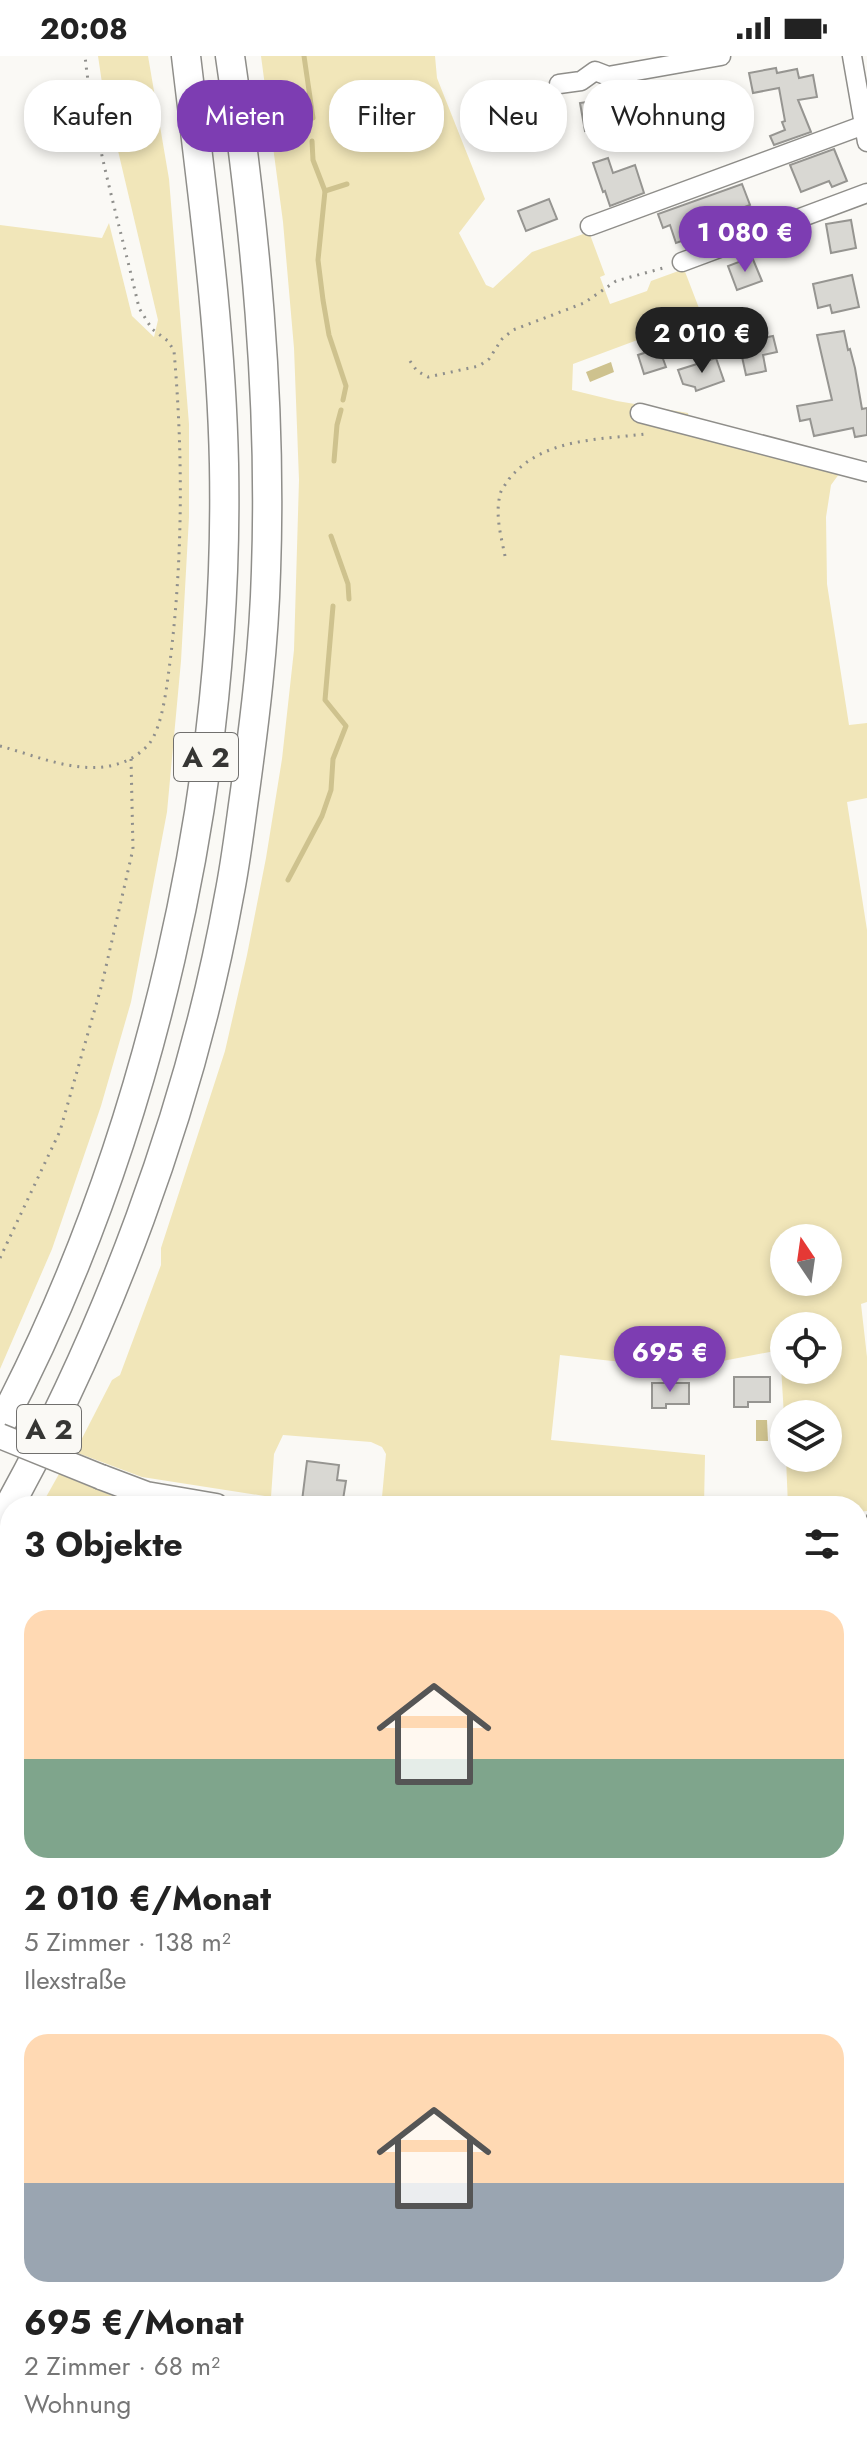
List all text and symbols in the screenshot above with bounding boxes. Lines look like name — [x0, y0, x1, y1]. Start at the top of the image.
text: 20:08 — [40, 7, 128, 50]
chip: Kaufen — [24, 80, 161, 152]
chip: Mieten — [177, 80, 313, 152]
chip: Filter — [329, 80, 444, 152]
chip: Neu — [460, 80, 567, 152]
chip: Wohnung — [583, 80, 754, 152]
pin: 1 080 € — [671, 206, 819, 274]
text: 1 080 € — [697, 213, 793, 251]
pin: 2 010 € — [628, 307, 776, 375]
text: 2 010 € — [653, 314, 751, 352]
road number: A 2 — [174, 733, 238, 781]
north arrow — [770, 1224, 842, 1296]
map controls — [770, 1224, 842, 1472]
button: locate — [770, 1312, 842, 1384]
pin: 695 € — [614, 1326, 726, 1394]
text: 695 € — [632, 1333, 708, 1371]
button: layers — [770, 1400, 842, 1472]
road number: A 2 — [17, 1405, 81, 1453]
text: 3 Objekte — [24, 1520, 183, 1569]
icon: filters — [800, 1522, 844, 1566]
icon: home — [362, 1662, 506, 1806]
text: 2 010 €/Monat — [24, 1874, 271, 1923]
text: 5 Zimmer · 138 m² — [24, 1923, 231, 1961]
text: Ilexstraße — [24, 1961, 127, 1999]
icon: home — [362, 2086, 506, 2230]
text: 695 €/Monat — [24, 2298, 244, 2347]
text: 2 Zimmer · 68 m² — [24, 2347, 220, 2385]
text: Wohnung — [24, 2385, 131, 2423]

